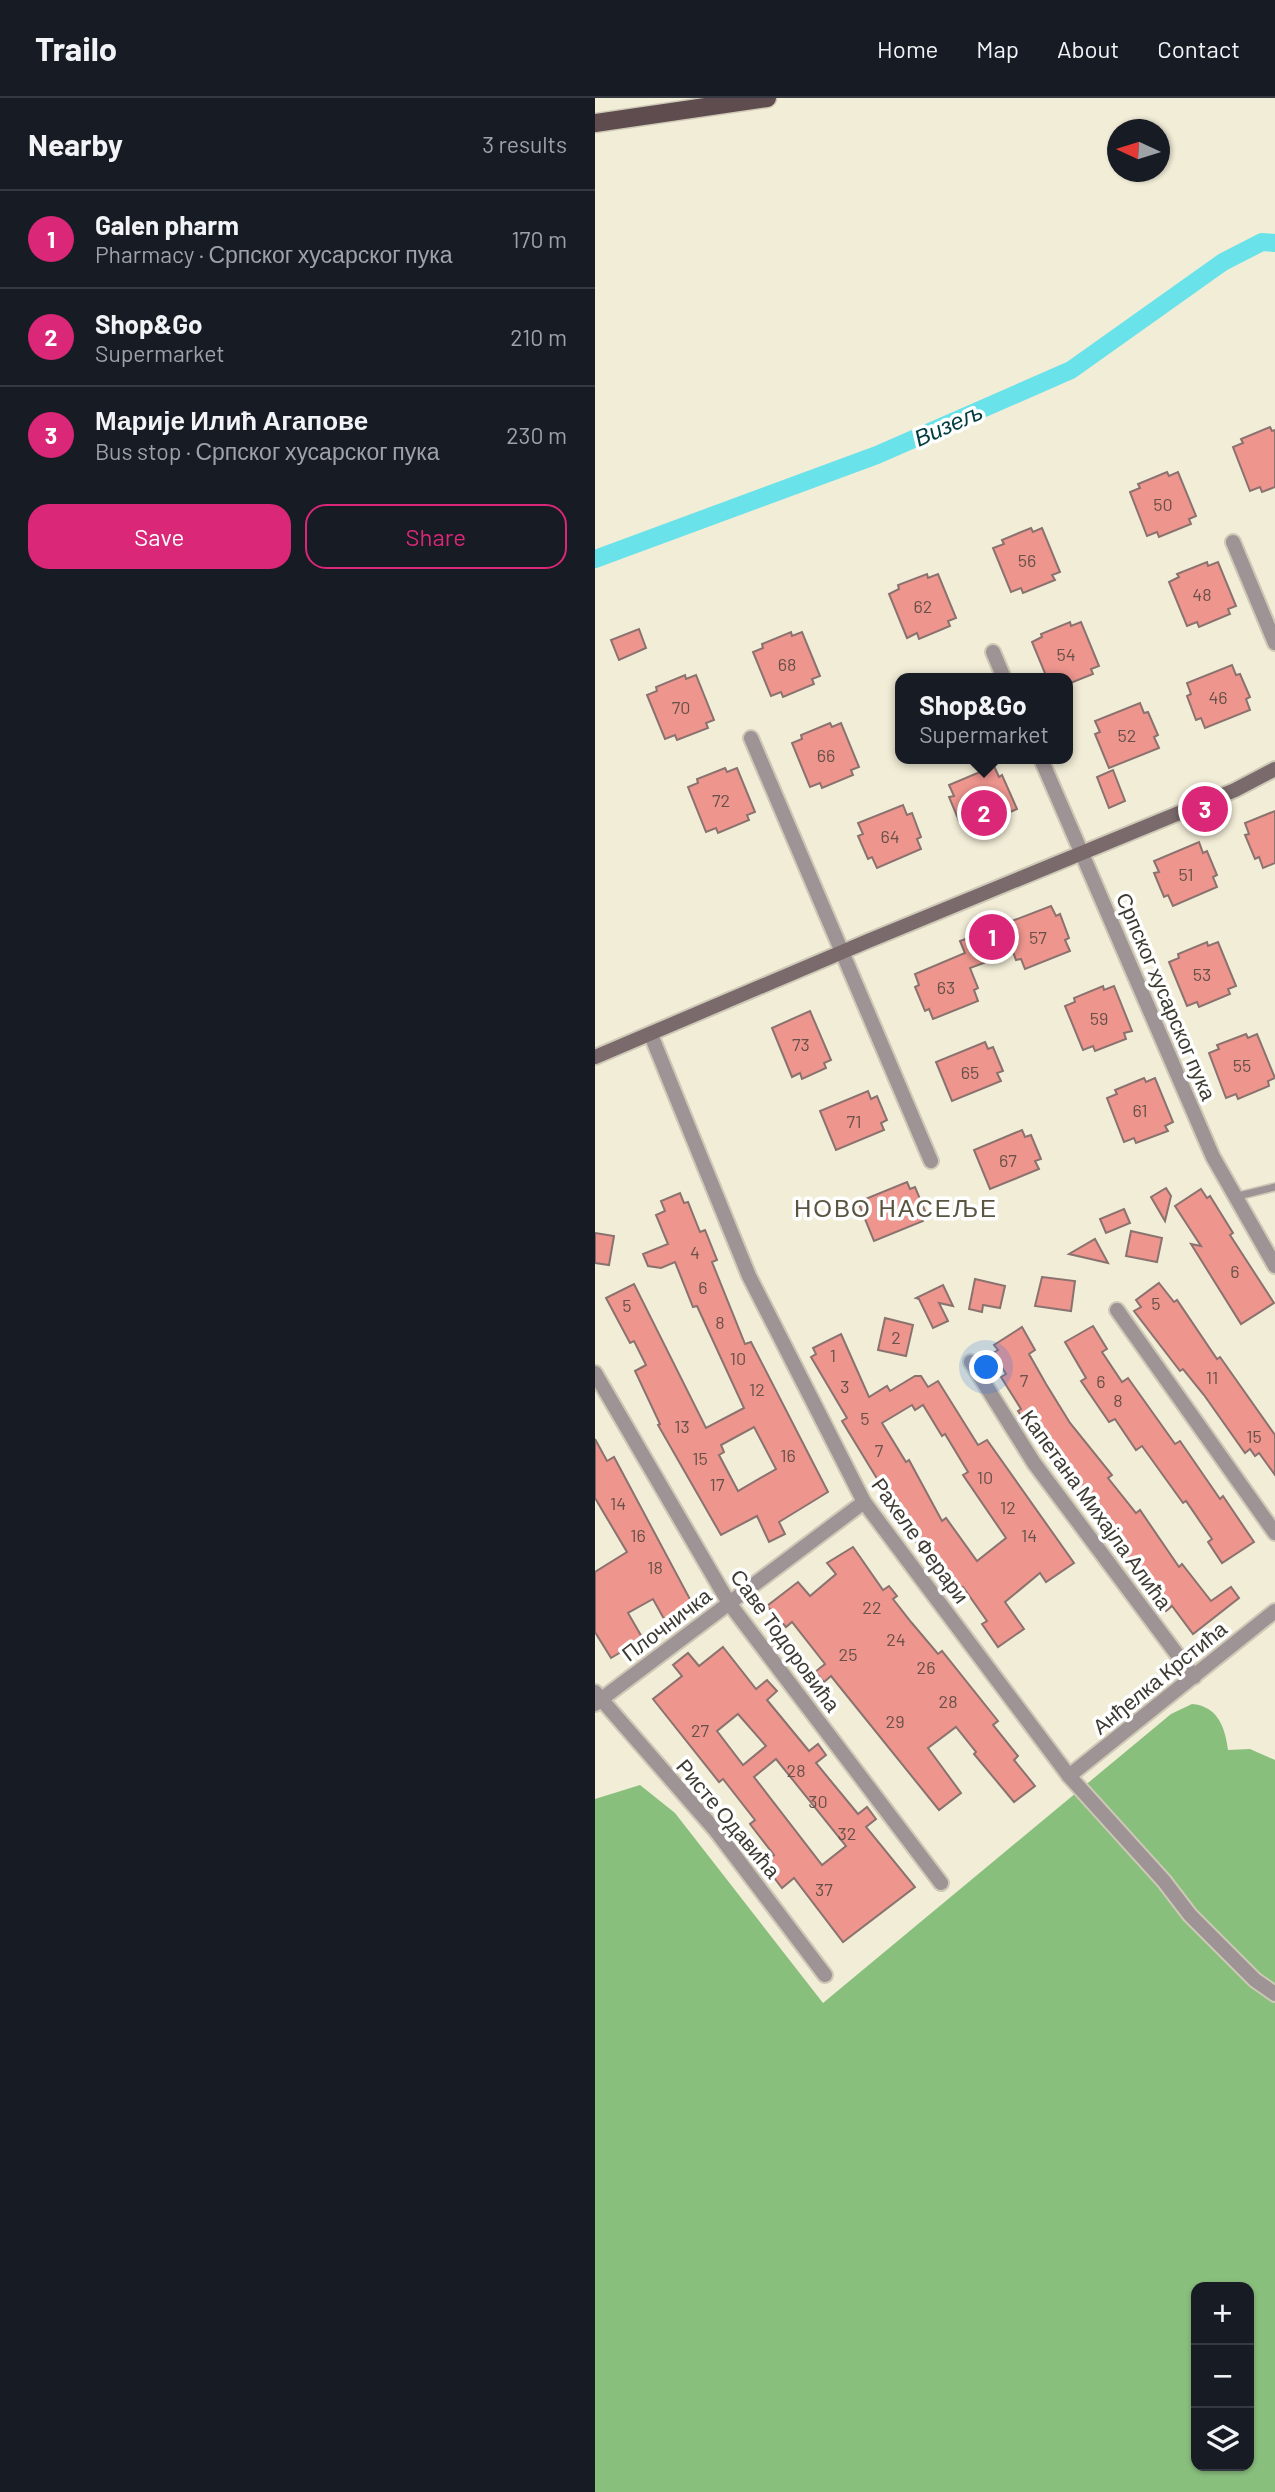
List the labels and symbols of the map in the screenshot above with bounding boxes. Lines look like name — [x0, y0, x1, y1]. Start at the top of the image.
north arrow — [1107, 119, 1170, 182]
water label: Визељ — [909, 397, 987, 451]
house number: 50 — [1153, 493, 1173, 515]
house number: 56 — [1018, 549, 1036, 571]
house number: 48 — [1192, 583, 1212, 605]
house number: 62 — [914, 595, 932, 617]
house number: 54 — [1056, 643, 1076, 665]
house number: 68 — [778, 653, 796, 675]
house number: 46 — [1208, 686, 1228, 708]
house number: 70 — [672, 696, 690, 718]
house number: 52 — [1118, 724, 1136, 746]
house number: 66 — [817, 744, 835, 766]
pin: 3 — [1182, 783, 1228, 835]
pin: 2 — [961, 787, 1007, 839]
house number: 72 — [712, 789, 730, 811]
house number: 64 — [880, 825, 900, 847]
house number: 51 — [1178, 863, 1194, 885]
street label: Српског хусарског пука — [1112, 888, 1222, 1104]
pin: 1 — [969, 911, 1015, 963]
house number: 57 — [1029, 926, 1047, 948]
house number: 53 — [1193, 963, 1211, 985]
house number: 63 — [937, 976, 955, 998]
house number: 59 — [1090, 1007, 1108, 1029]
house number: 73 — [792, 1033, 810, 1055]
house number: 55 — [1233, 1054, 1251, 1076]
house number: 65 — [961, 1061, 979, 1083]
house number: 61 — [1132, 1099, 1148, 1121]
house number: 71 — [847, 1110, 861, 1132]
house number: 67 — [999, 1149, 1017, 1171]
district label: НОВО НАСЕЉЕ — [794, 1193, 998, 1222]
house number: 4 — [690, 1241, 700, 1263]
house number: 6 — [1230, 1260, 1240, 1282]
house number: 6 — [698, 1276, 708, 1298]
house number: 5 — [1151, 1292, 1161, 1314]
house number: 5 — [622, 1294, 632, 1316]
house number: 8 — [715, 1311, 725, 1333]
house number: 2 — [891, 1326, 901, 1348]
house number: 1 — [830, 1344, 836, 1366]
house number: 10 — [730, 1347, 746, 1369]
your location — [969, 1350, 1003, 1384]
house number: 11 — [1206, 1366, 1218, 1388]
house number: 7 — [1020, 1369, 1029, 1391]
house number: 6 — [1096, 1370, 1106, 1392]
house number: 3 — [840, 1375, 850, 1397]
house number: 12 — [749, 1378, 765, 1400]
house number: 8 — [1113, 1389, 1123, 1411]
street label: Капетана Михајла Алића — [1016, 1405, 1178, 1614]
house number: 5 — [860, 1407, 870, 1429]
house number: 13 — [674, 1415, 690, 1437]
house number: 15 — [1246, 1425, 1262, 1447]
house number: 7 — [875, 1439, 884, 1461]
house number: 16 — [780, 1444, 796, 1466]
house number: 15 — [692, 1447, 708, 1469]
house number: 10 — [977, 1466, 993, 1488]
street label: Рахеле Ферари — [867, 1472, 975, 1608]
house number: 17 — [710, 1473, 725, 1495]
house number: 14 — [610, 1492, 626, 1514]
house number: 12 — [1000, 1496, 1016, 1518]
house number: 16 — [630, 1524, 646, 1546]
house number: 14 — [1021, 1524, 1037, 1546]
house number: 18 — [647, 1556, 663, 1578]
street label: Саве Тодоровића — [726, 1564, 846, 1716]
street label: Плочничка — [616, 1582, 716, 1666]
house number: 22 — [862, 1596, 882, 1618]
street label: Анђелка Крстића — [1087, 1615, 1231, 1739]
house number: 24 — [886, 1628, 906, 1650]
house number: 25 — [839, 1643, 857, 1665]
house number: 26 — [917, 1656, 935, 1678]
house number: 28 — [938, 1690, 958, 1712]
house number: 29 — [885, 1710, 905, 1732]
house number: 27 — [691, 1719, 710, 1741]
street label: Ристе Одавића — [672, 1753, 786, 1883]
house number: 28 — [786, 1759, 806, 1781]
house number: 30 — [808, 1790, 828, 1812]
house number: 32 — [838, 1822, 856, 1844]
house number: 37 — [815, 1878, 833, 1900]

